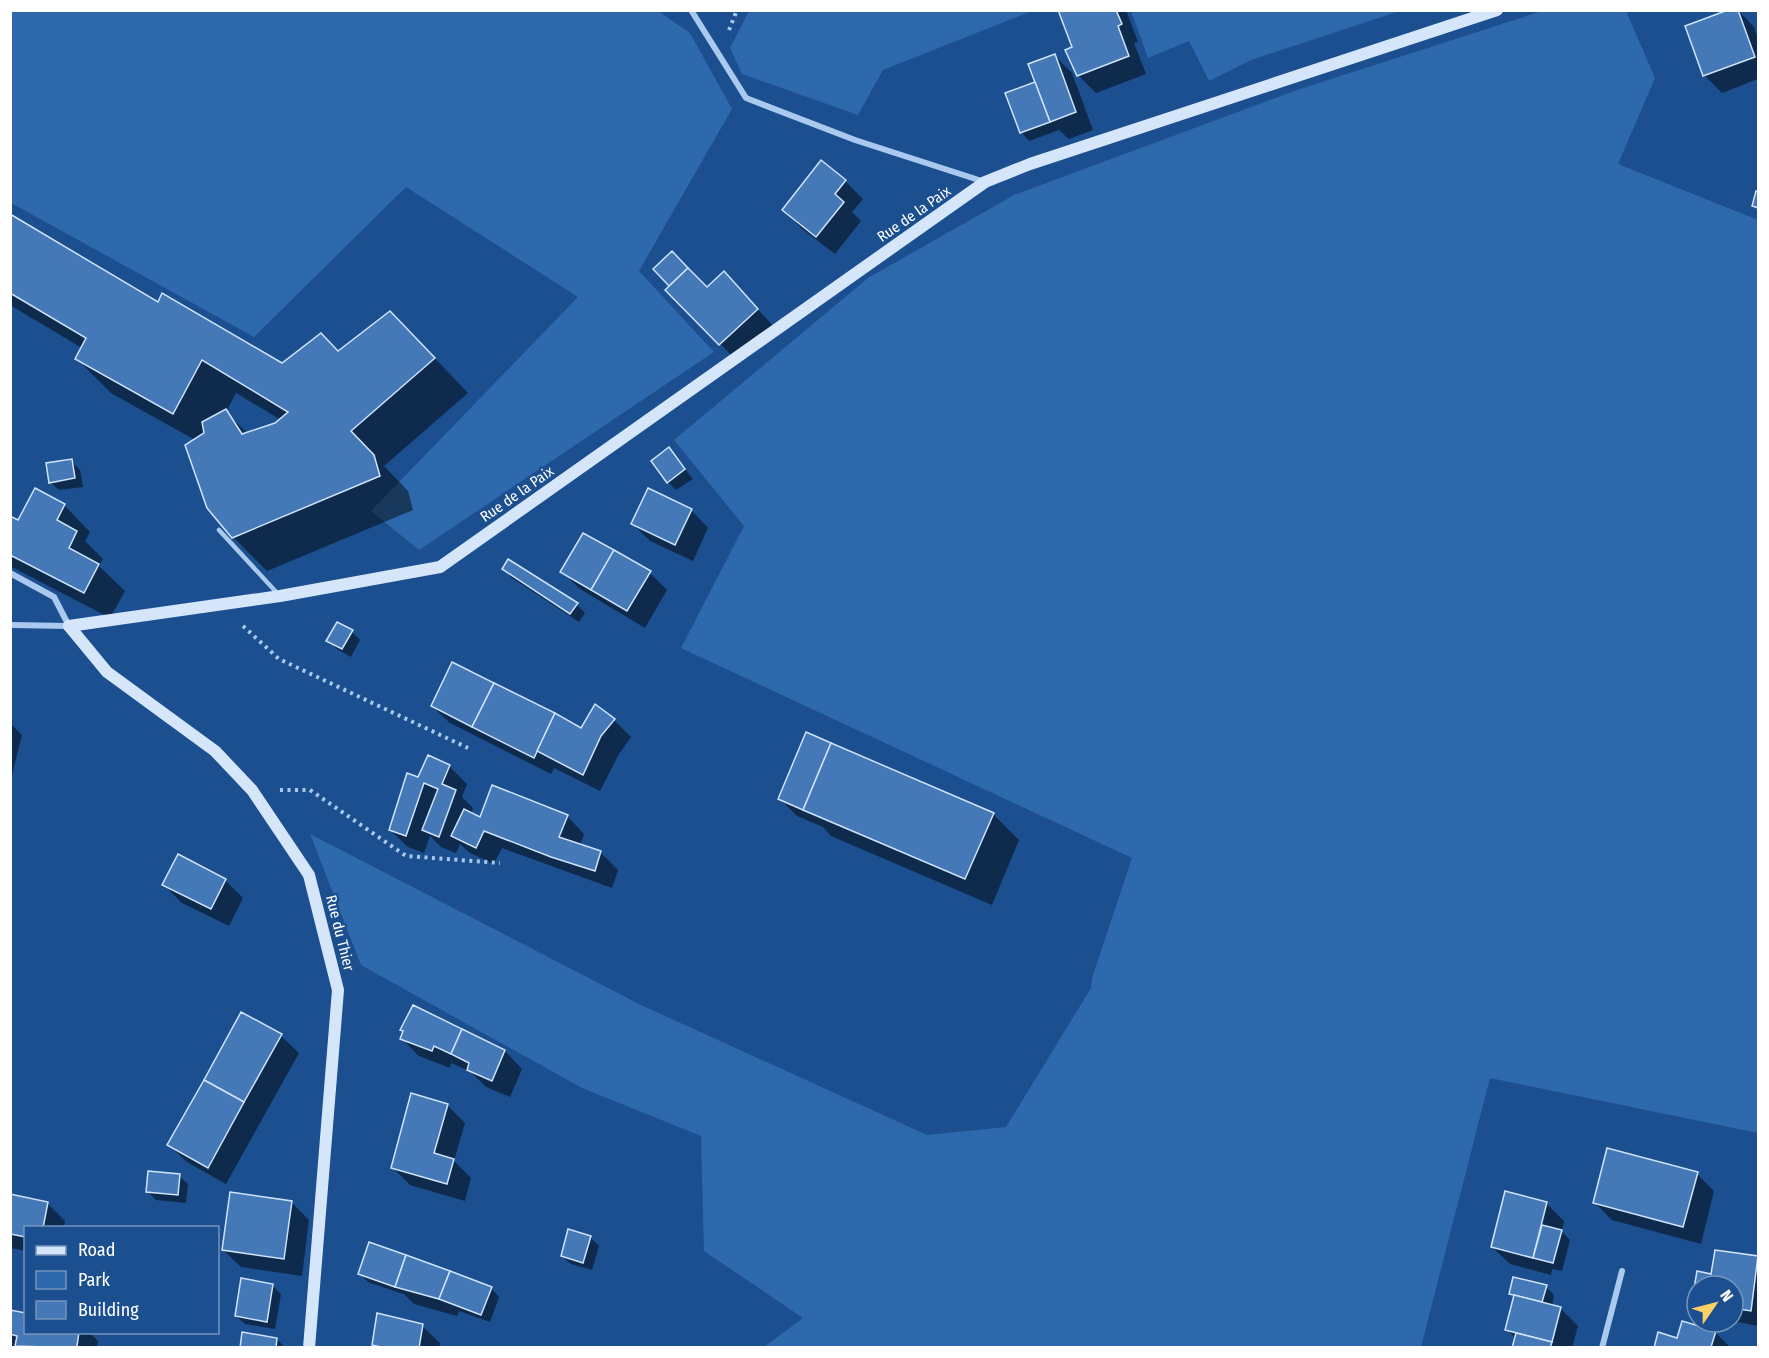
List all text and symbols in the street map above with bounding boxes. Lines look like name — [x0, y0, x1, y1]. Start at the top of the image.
street label: Rue de la Paix — [874, 182, 955, 246]
street label: Rue de la Paix — [477, 462, 558, 526]
street label: Rue du Thier — [322, 893, 358, 974]
legend — [24, 1226, 219, 1334]
text: Road — [78, 1239, 115, 1261]
text: Park — [78, 1269, 111, 1291]
north arrow — [1685, 1274, 1745, 1334]
text: N — [1716, 1286, 1737, 1305]
text: Building — [78, 1299, 139, 1321]

